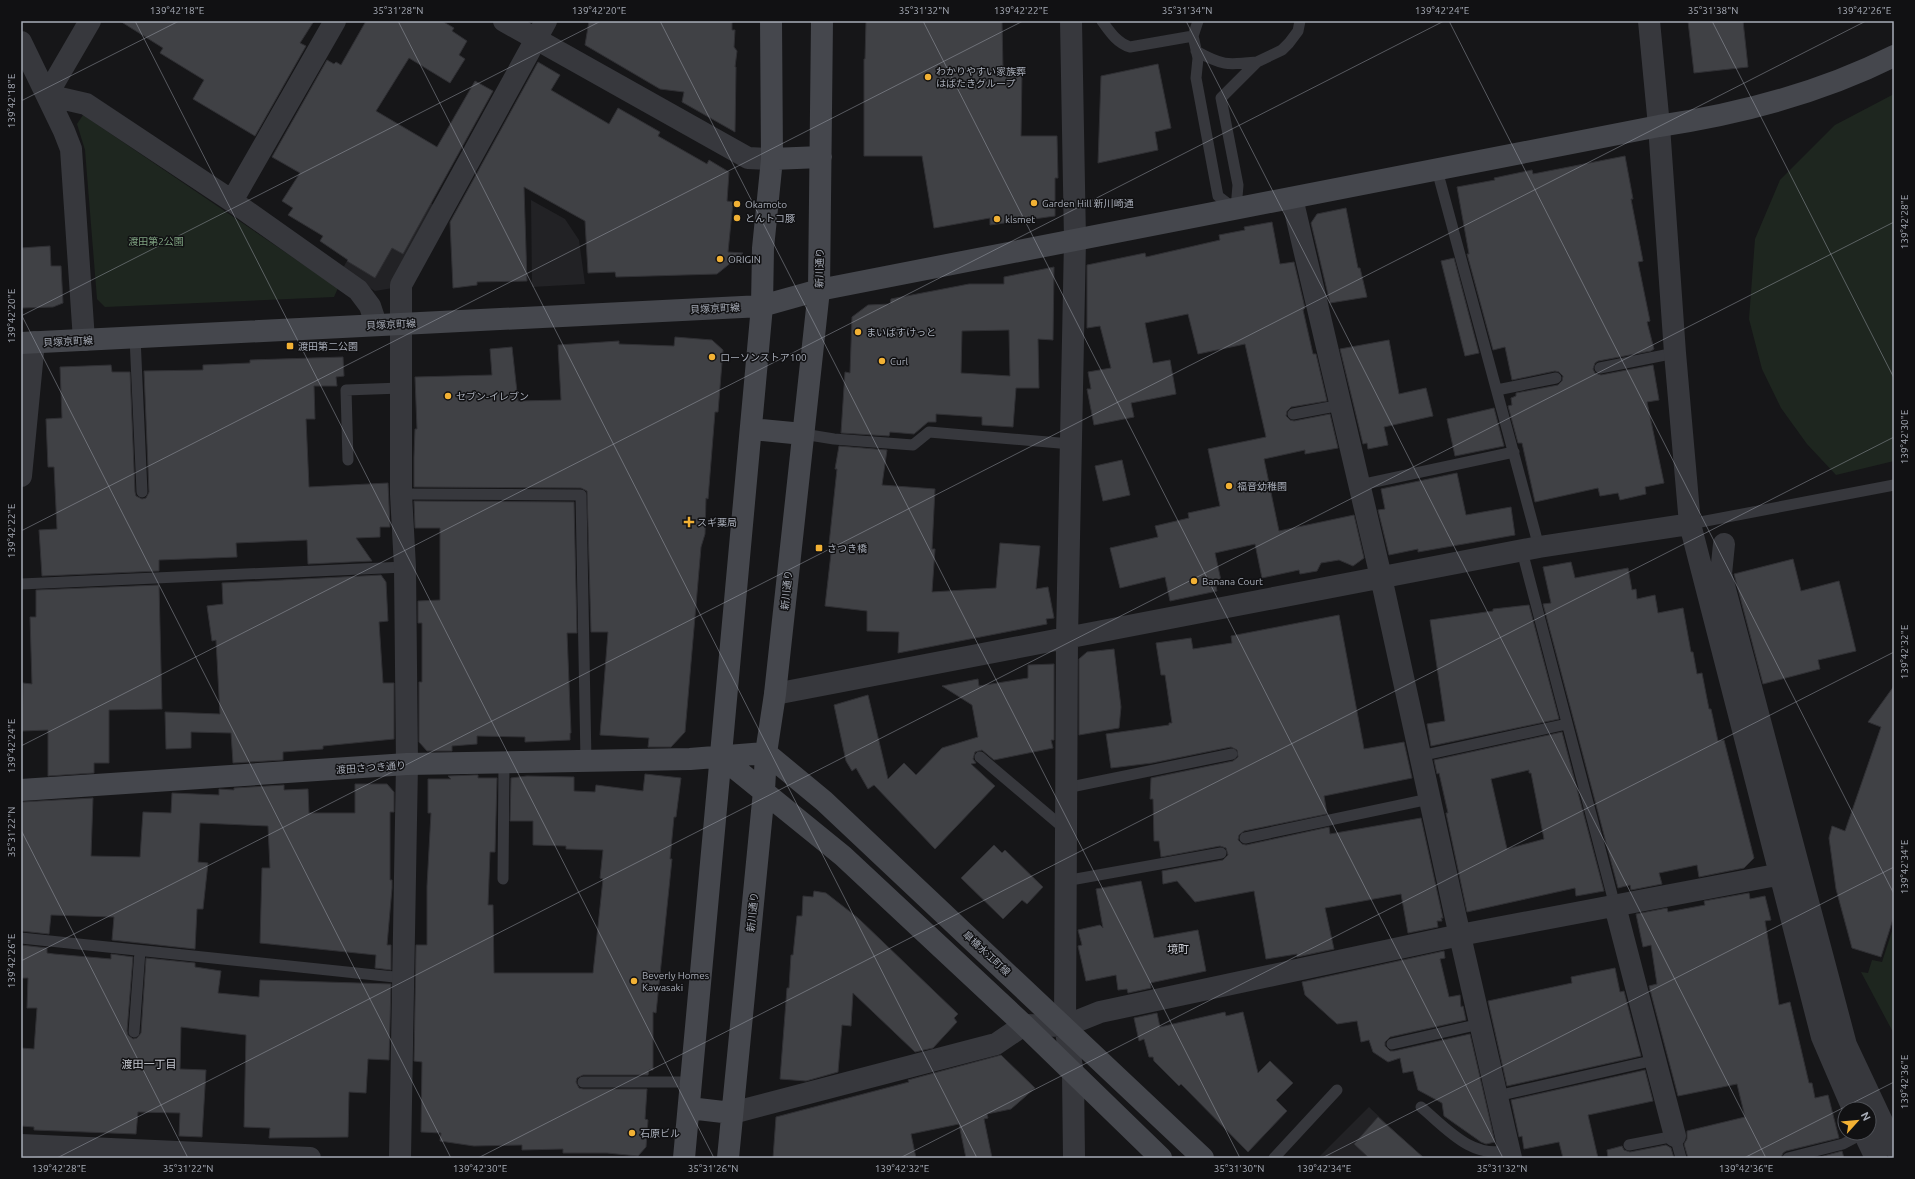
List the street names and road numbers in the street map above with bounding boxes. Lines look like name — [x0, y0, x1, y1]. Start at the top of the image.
street label: 新川通り — [814, 248, 825, 288]
street label: 貝塚京町線 — [690, 302, 740, 315]
street label: 貝塚京町線 — [366, 318, 416, 331]
street label: 貝塚京町線 — [43, 335, 93, 348]
street label: 新川通り — [779, 570, 794, 611]
street label: 渡田さつき通り — [336, 760, 406, 775]
street label: 新川通り — [745, 892, 760, 933]
street label: 皐橋水江町線 — [961, 929, 1012, 978]

